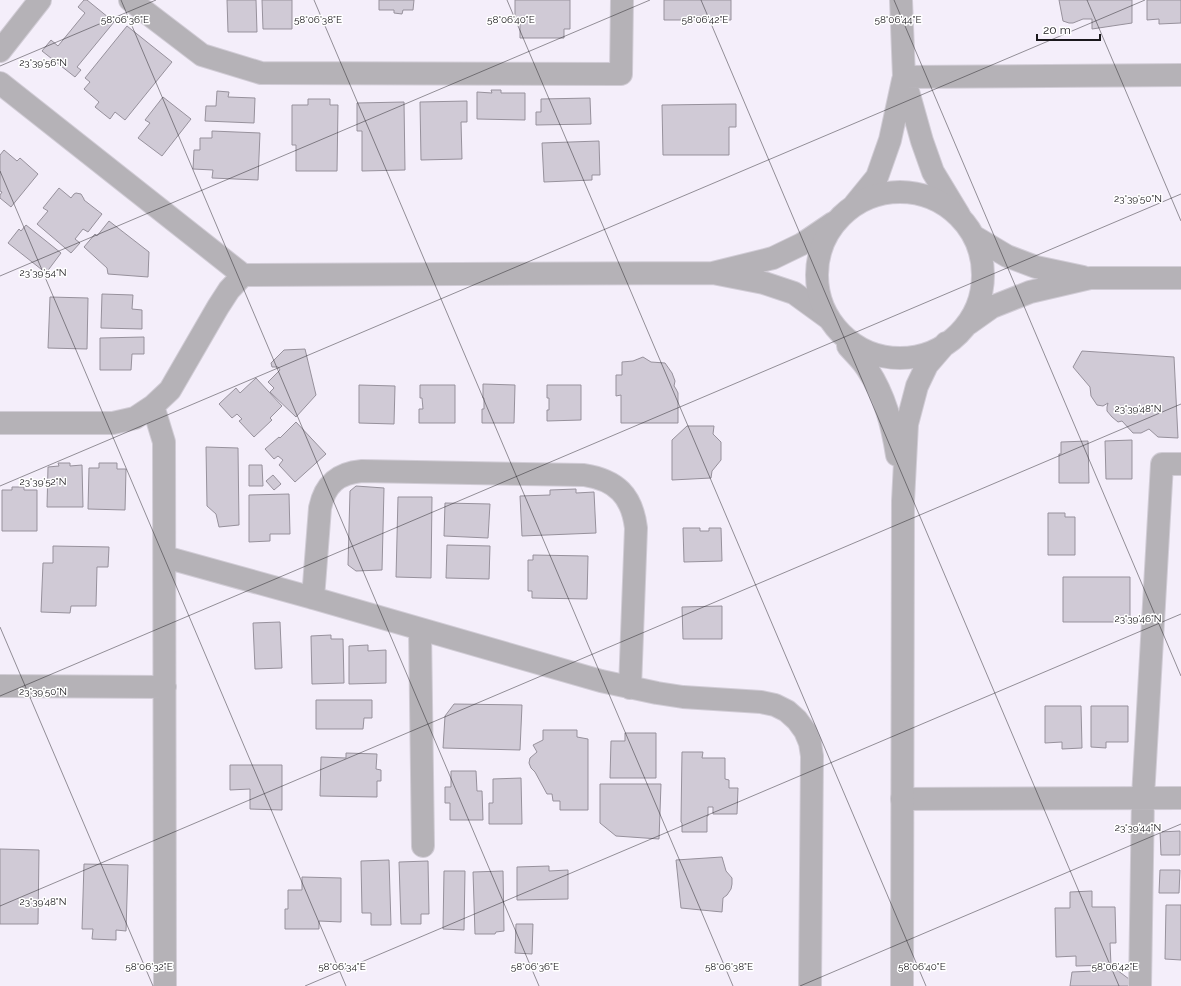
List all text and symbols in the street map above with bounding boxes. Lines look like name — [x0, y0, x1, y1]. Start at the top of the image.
text: 58°06'36"E — [101, 14, 149, 25]
text: 58°06'38"E — [294, 14, 342, 25]
text: 58°06'40"E — [487, 14, 535, 25]
text: 58°06'42"E — [682, 14, 728, 25]
text: 58°06'44"E — [874, 14, 922, 25]
scale bar — [1037, 16, 1100, 42]
text: 20 m — [1043, 23, 1071, 37]
text: 23°39'56"N — [19, 57, 67, 68]
text: 23°39'50"N — [1114, 193, 1162, 204]
text: 23°39'54"N — [19, 267, 67, 278]
text: 23°39'48"N — [1114, 403, 1162, 414]
text: 23°39'52"N — [20, 476, 66, 487]
text: 23°39'46"N — [1114, 613, 1162, 624]
text: 23°39'50"N — [19, 686, 67, 697]
text: 23°39'44"N — [1115, 822, 1161, 833]
text: 23°39'48"N — [19, 896, 67, 907]
text: 58°06'32"E — [125, 961, 173, 972]
text: 58°06'34"E — [318, 961, 366, 972]
text: 58°06'36"E — [511, 961, 559, 972]
text: 58°06'38"E — [705, 961, 753, 972]
text: 58°06'40"E — [898, 961, 946, 972]
text: 58°06'42"E — [1092, 961, 1138, 972]

